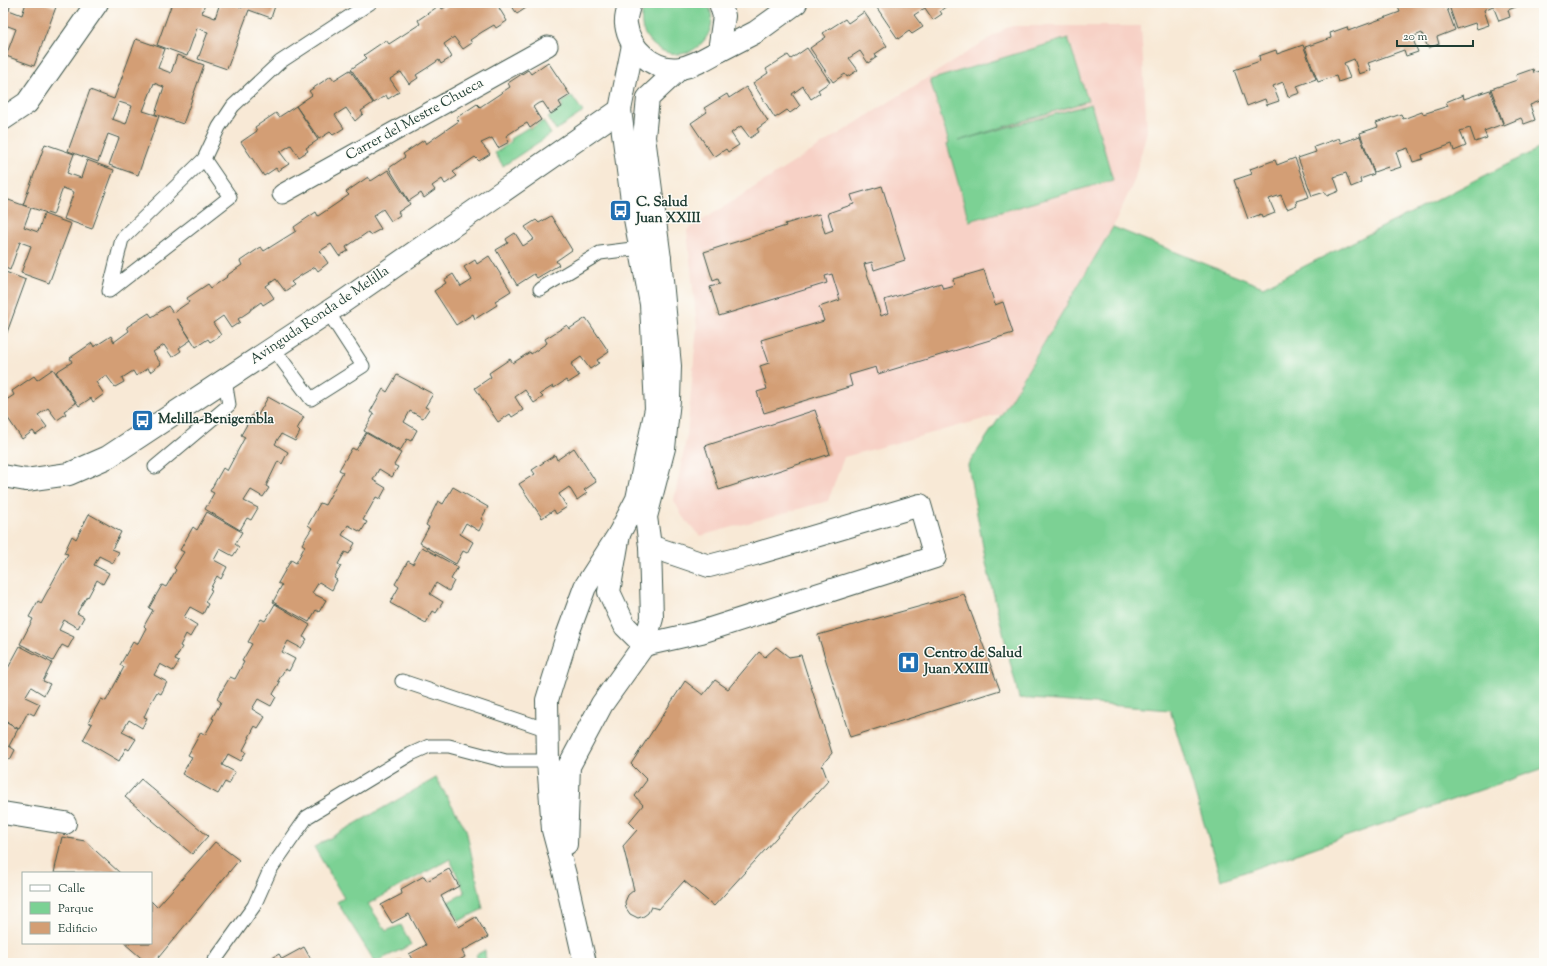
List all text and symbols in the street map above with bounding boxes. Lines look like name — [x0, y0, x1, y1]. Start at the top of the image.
scale bar — [1397, 22, 1473, 48]
text: 20 m — [1403, 28, 1428, 46]
street label: Carrer del Mestre Chueca — [343, 73, 488, 166]
place label: C. Salud Juan XXIII — [635, 193, 701, 229]
bus stop icon: C. Salud Juan XXIII — [608, 198, 634, 224]
street label: Avinguda Ronda de Melilla — [247, 262, 394, 370]
bus stop icon: Melilla-Benigembla — [129, 407, 155, 433]
place label: Melilla-Benigembla — [158, 410, 275, 430]
place label: Centro de Salud Juan XXIII — [923, 644, 1022, 680]
hospital icon: Centro de Salud Juan XXIII — [895, 649, 921, 675]
legend — [22, 872, 152, 944]
text: Calle — [58, 880, 86, 898]
text: Parque — [58, 900, 94, 918]
text: Edificio — [58, 920, 98, 938]

